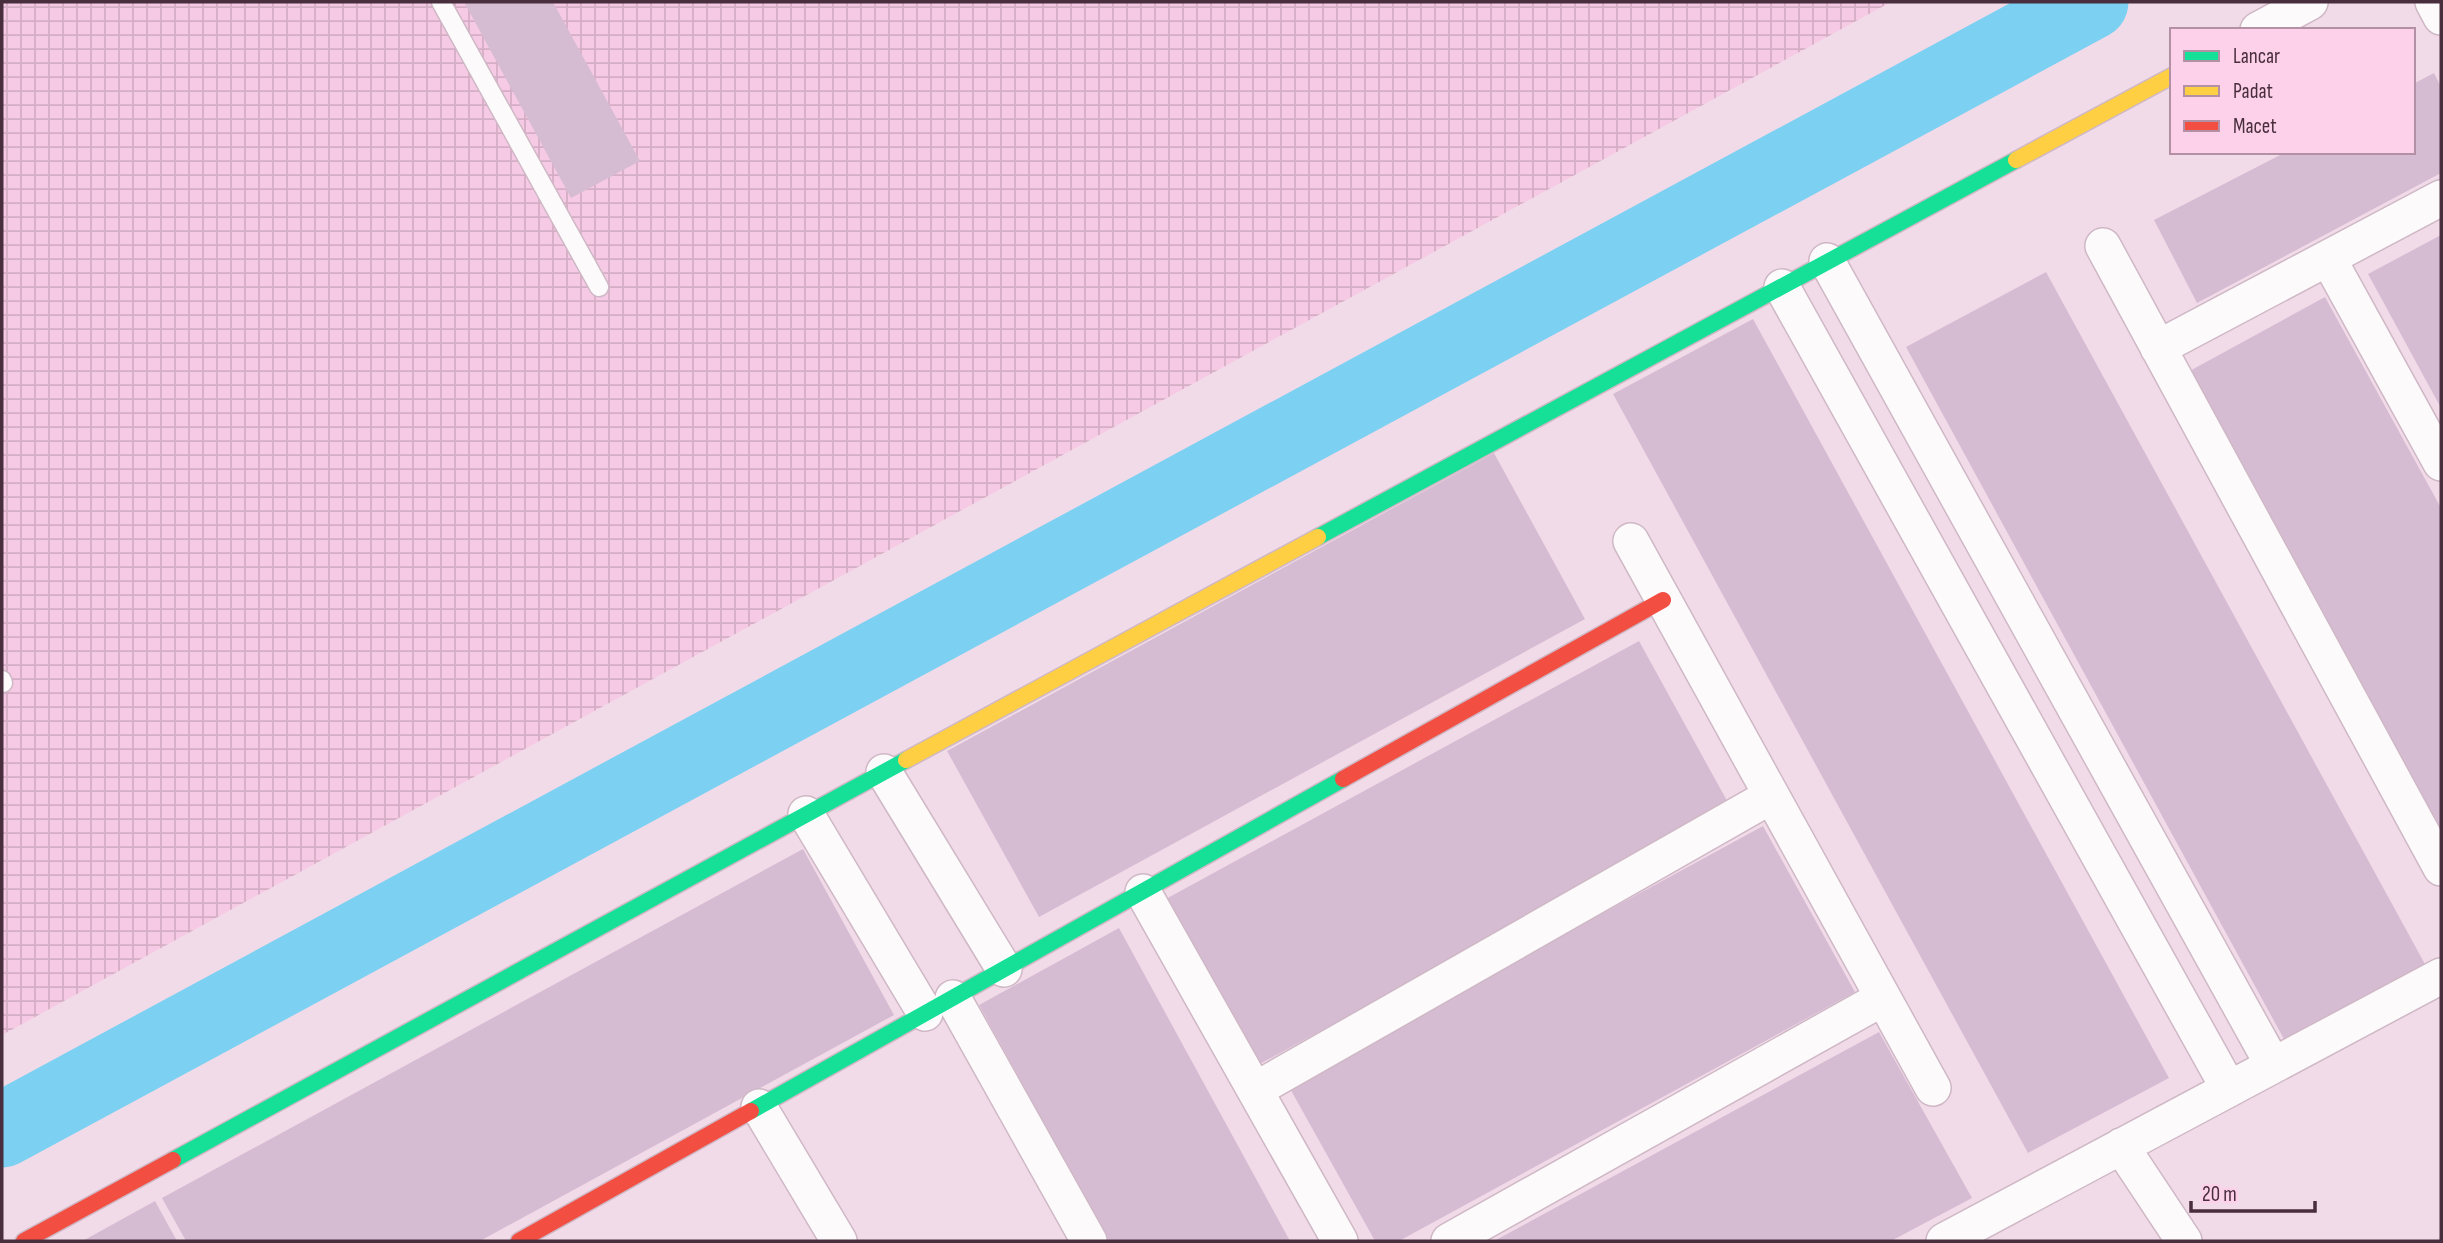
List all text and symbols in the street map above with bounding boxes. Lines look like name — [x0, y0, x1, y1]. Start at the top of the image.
legend — [2170, 28, 2415, 154]
text: Lancar — [2233, 44, 2280, 69]
text: Padat — [2233, 79, 2273, 104]
text: Macet — [2233, 114, 2277, 139]
scale bar — [2191, 1170, 2315, 1214]
text: 20 m — [2202, 1182, 2237, 1207]

